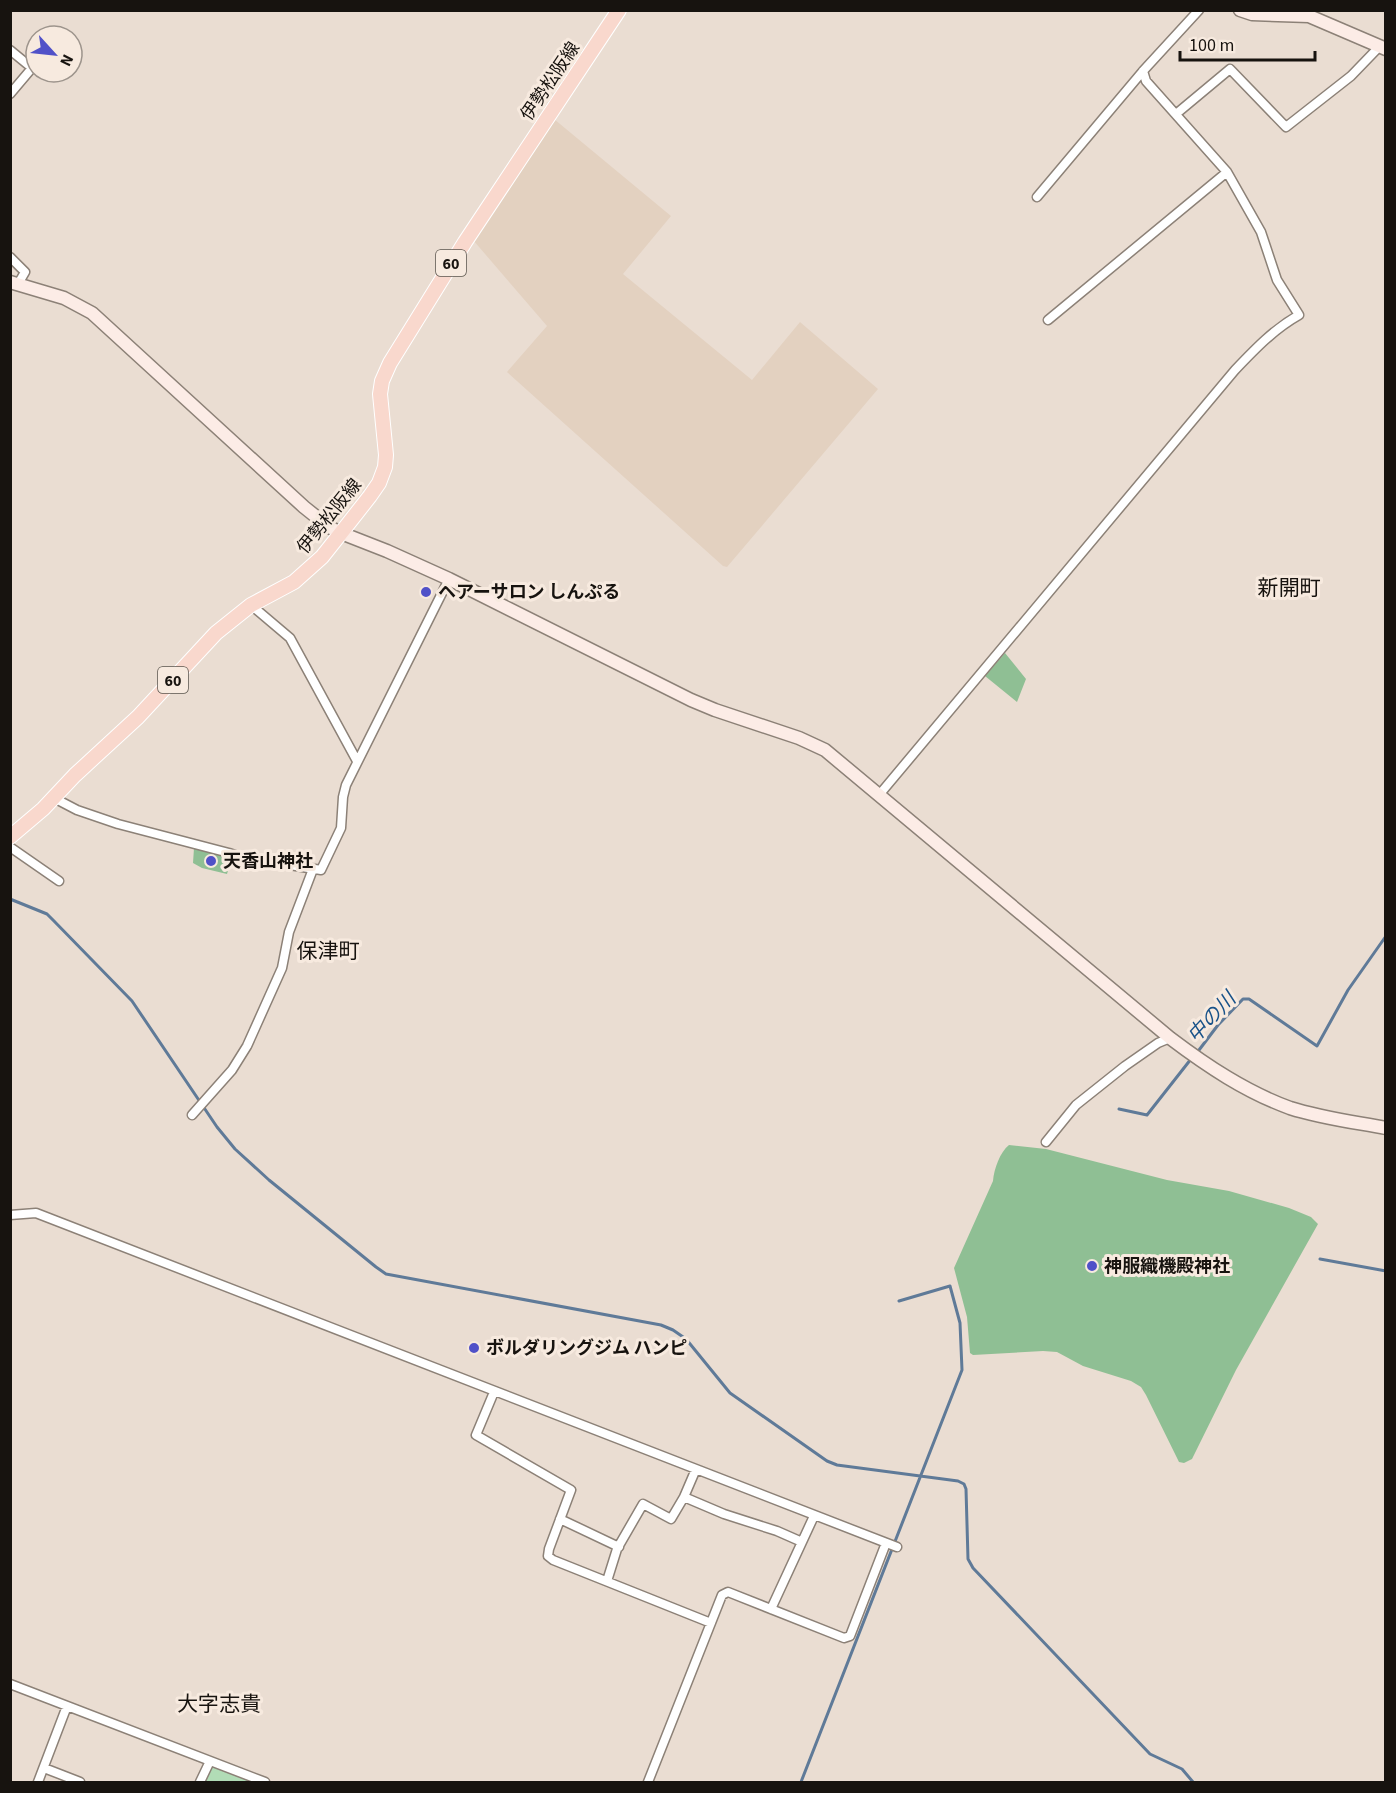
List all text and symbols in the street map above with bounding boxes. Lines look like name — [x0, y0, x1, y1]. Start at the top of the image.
north arrow — [24, 24, 84, 84]
scale bar — [1180, 24, 1315, 62]
text: 100 m — [1189, 33, 1234, 58]
street label: 伊勢松阪線 — [515, 37, 586, 126]
text: N — [54, 51, 79, 70]
road number: 60 — [436, 250, 466, 276]
street label: 伊勢松阪線 — [291, 473, 367, 559]
district label: 新開町 — [1258, 573, 1321, 603]
place label: ヘアーサロン しんぷる — [438, 580, 620, 605]
marker: ヘアーサロン しんぷる — [419, 585, 433, 599]
road number: 60 — [158, 667, 188, 693]
place label: 天香山神社 — [223, 849, 313, 874]
marker: 天香山神社 — [204, 854, 218, 868]
district label: 保津町 — [297, 936, 360, 966]
water label: 中の川 — [1181, 985, 1244, 1049]
place label: 神服織機殿神社 — [1104, 1254, 1230, 1279]
marker: 神服織機殿神社 — [1085, 1259, 1099, 1273]
place label: ボルダリングジム ハンピ — [486, 1336, 688, 1361]
marker: ボルダリングジム ハンピ — [467, 1341, 481, 1355]
district label: 大字志貴 — [177, 1689, 261, 1719]

